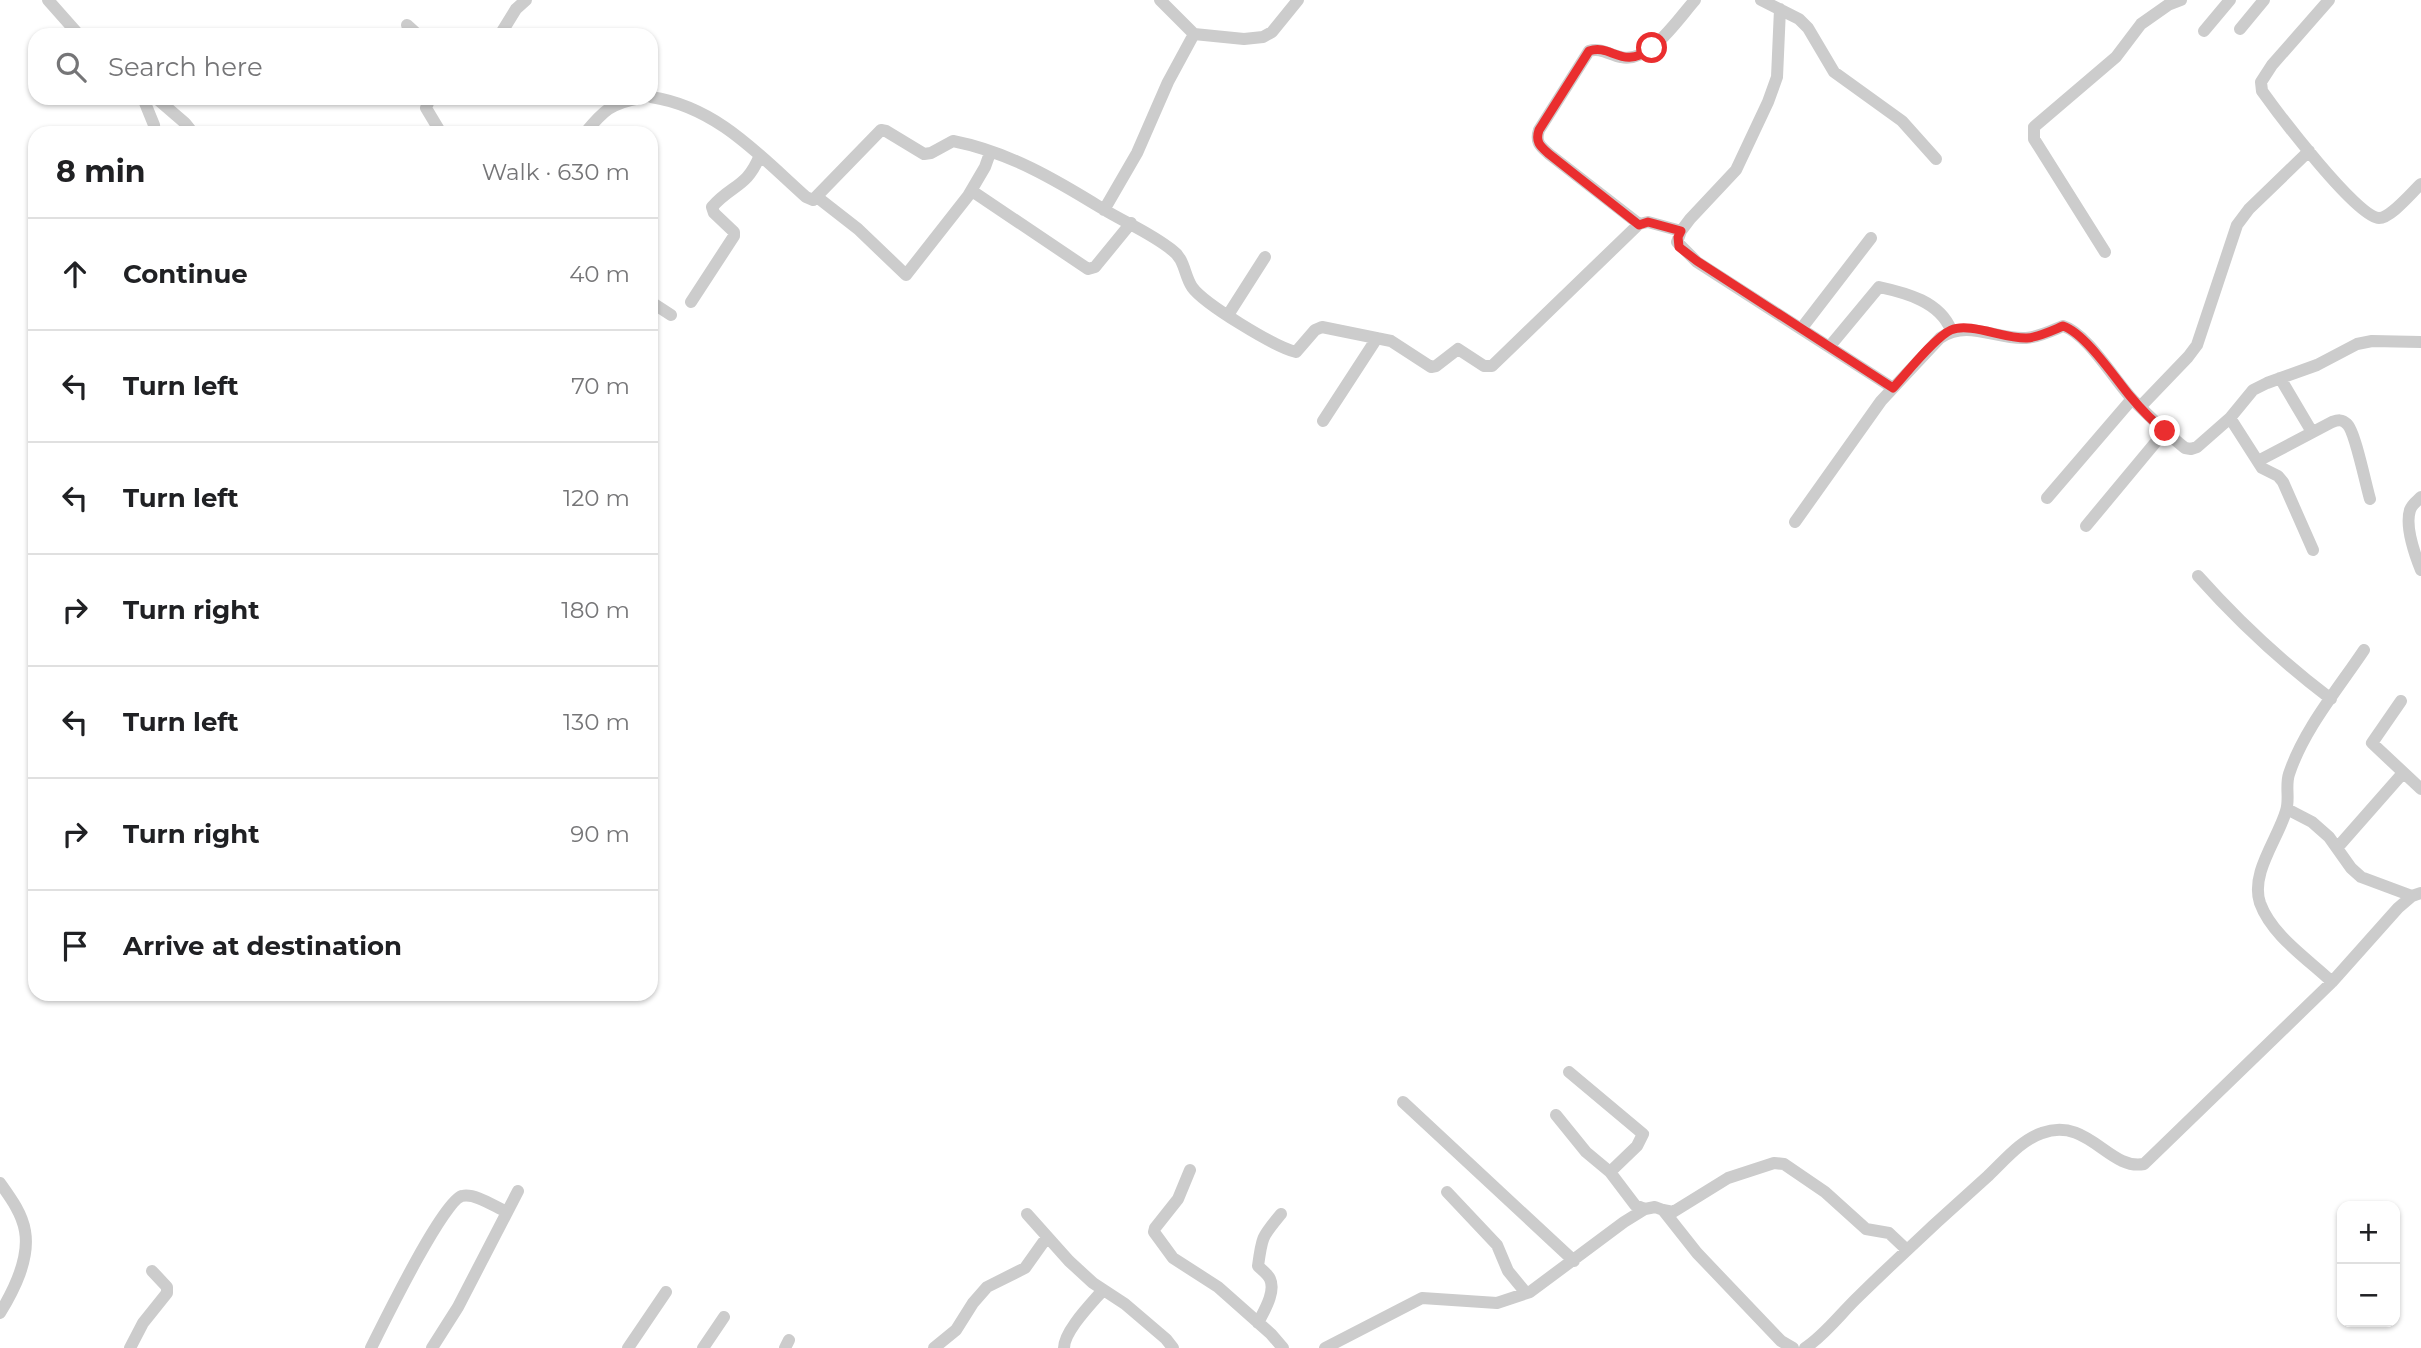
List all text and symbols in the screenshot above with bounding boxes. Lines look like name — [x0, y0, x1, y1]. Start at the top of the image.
search box — [28, 28, 658, 105]
route start — [1636, 32, 1667, 63]
icon: search — [52, 48, 90, 86]
text: Search here — [108, 51, 263, 83]
text: 8 min — [56, 153, 146, 190]
text: Walk · 630 m — [482, 158, 630, 186]
icon: ahead — [56, 255, 94, 293]
text: Continue — [123, 258, 248, 290]
text: 40 m — [569, 260, 630, 288]
icon: left — [56, 367, 94, 405]
text: Turn left — [123, 370, 239, 402]
text: 70 m — [571, 372, 630, 400]
route end — [2149, 415, 2180, 446]
icon: left — [56, 479, 94, 517]
text: Turn left — [123, 482, 239, 514]
text: 120 m — [563, 484, 630, 512]
icon: right — [56, 591, 94, 629]
text: Turn right — [123, 594, 259, 626]
text: 180 m — [561, 596, 630, 624]
icon: left — [56, 703, 94, 741]
text: Turn left — [123, 706, 239, 738]
text: 130 m — [563, 708, 630, 736]
icon: right — [56, 815, 94, 853]
text: Turn right — [123, 818, 259, 850]
text: 90 m — [570, 820, 630, 848]
icon: arrive — [56, 927, 94, 965]
text: Arrive at destination — [123, 930, 402, 962]
map controls — [2337, 1201, 2400, 1327]
button: + — [2337, 1201, 2400, 1264]
button: − — [2337, 1264, 2400, 1327]

